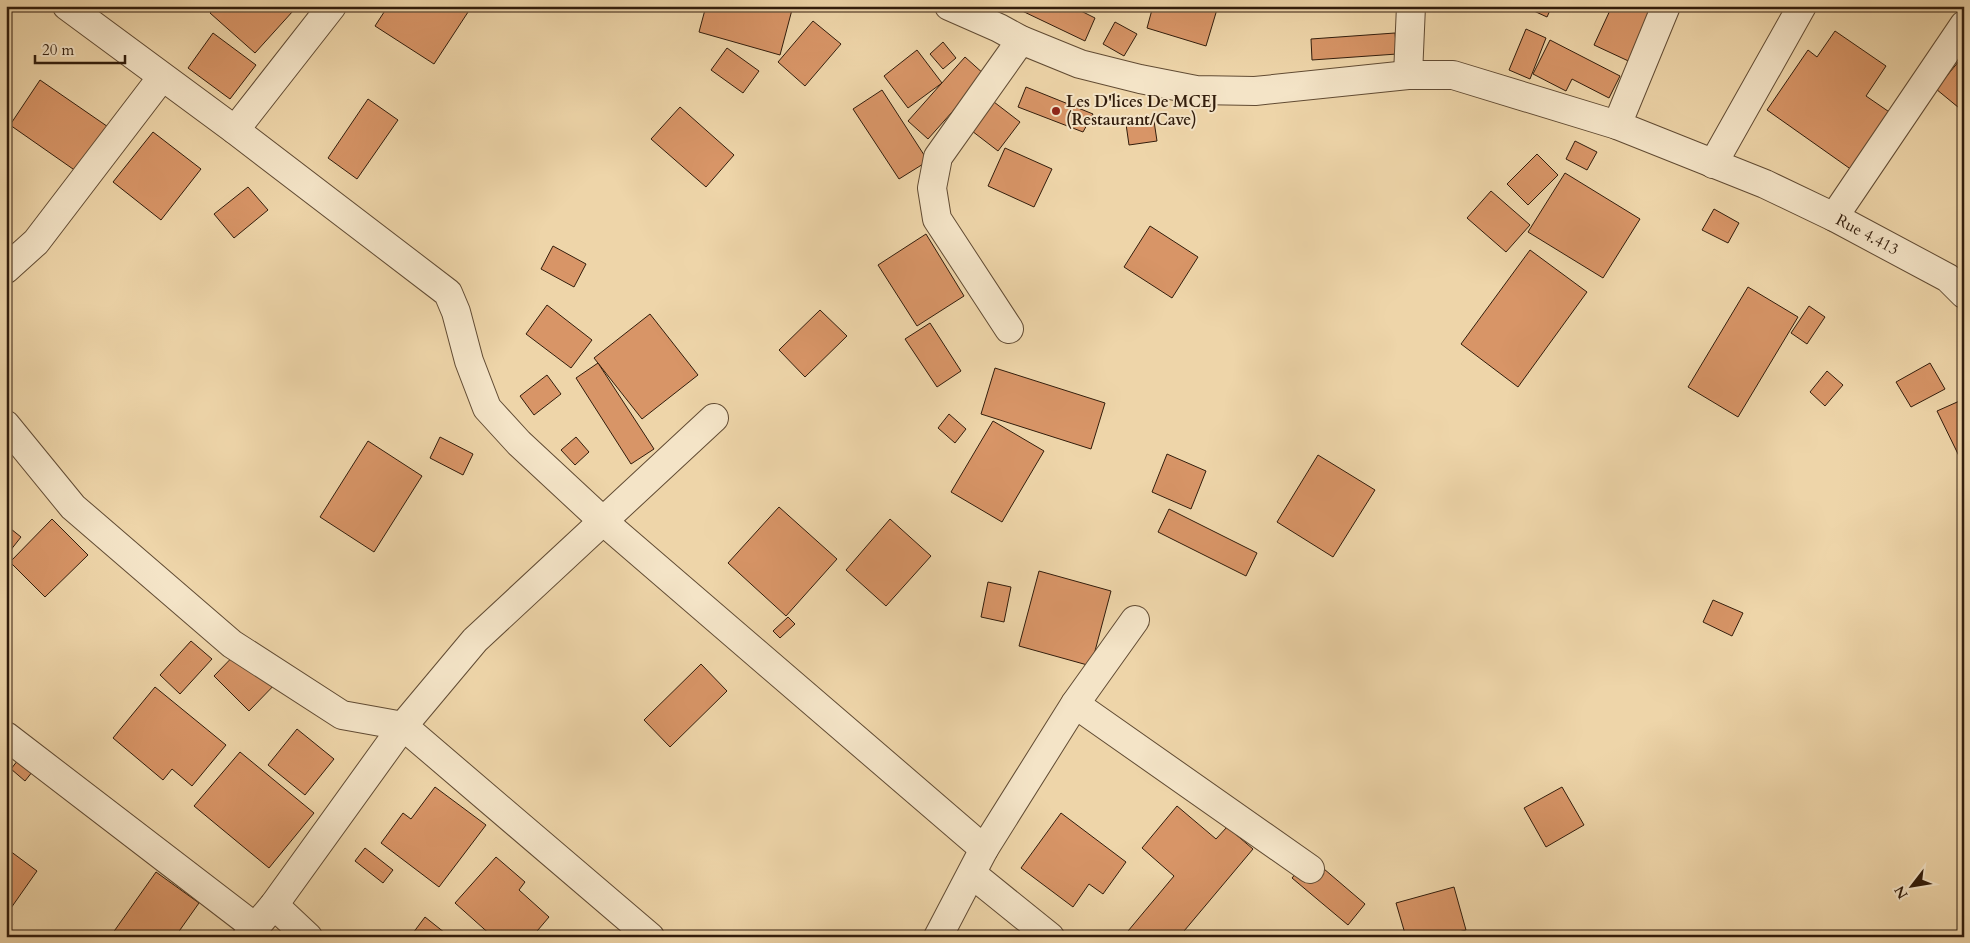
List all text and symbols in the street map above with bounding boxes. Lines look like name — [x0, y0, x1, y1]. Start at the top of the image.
scale bar — [35, 32, 125, 64]
text: 20 m — [42, 40, 74, 60]
place label: Les D'lices De MCEJ (Restaurant/Cave) — [1066, 91, 1217, 131]
marker: Les D'lices De MCEJ (Restaurant/Cave) — [1050, 105, 1062, 117]
street label: Rue 4.413 — [1832, 209, 1902, 261]
north arrow — [1888, 860, 1938, 910]
text: N — [1890, 882, 1913, 903]

